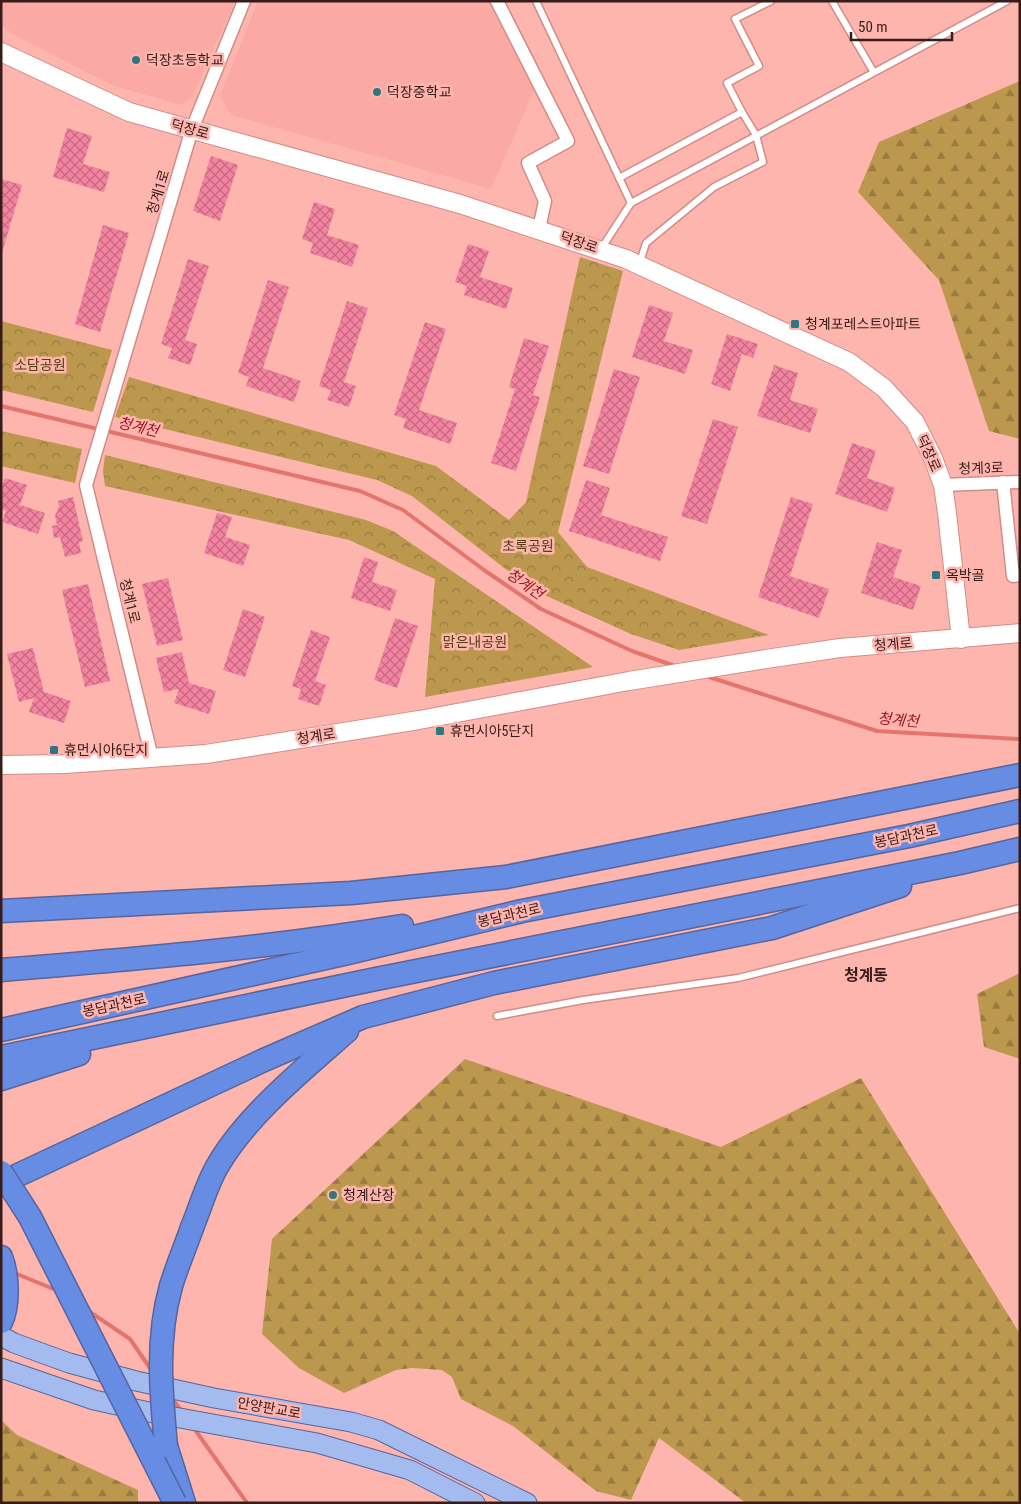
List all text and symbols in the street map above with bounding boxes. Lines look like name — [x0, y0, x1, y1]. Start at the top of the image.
scale bar — [851, 10, 952, 42]
text: 50 m — [858, 18, 888, 36]
place label: 덕장초등학교 — [146, 52, 223, 68]
marker: 덕장초등학교 — [130, 54, 142, 66]
place label: 덕장중학교 — [387, 84, 452, 100]
marker: 덕장중학교 — [371, 86, 383, 98]
street label: 덕장로 — [169, 116, 211, 142]
street label: 청계1로 — [144, 168, 172, 216]
street label: 덕장로 — [558, 228, 600, 256]
place label: 청계포레스트아파트 — [805, 316, 921, 332]
marker: 청계포레스트아파트 — [789, 318, 801, 330]
park label: 소담공원 — [14, 357, 66, 373]
water label: 청계천 — [116, 414, 162, 441]
street label: 덕장로 — [914, 432, 944, 474]
street label: 청계3로 — [958, 459, 1004, 477]
park label: 초록공원 — [502, 538, 554, 554]
water label: 청계천 — [503, 565, 549, 605]
place label: 옥박골 — [946, 567, 985, 583]
marker: 옥박골 — [930, 569, 942, 581]
street label: 청계1로 — [117, 577, 143, 625]
park label: 맑은내공원 — [443, 634, 507, 650]
street label: 청계로 — [873, 634, 913, 654]
water label: 청계천 — [877, 709, 922, 731]
place label: 휴먼시아5단지 — [450, 723, 534, 739]
street label: 청계로 — [296, 725, 336, 747]
marker: 휴먼시아5단지 — [434, 725, 446, 737]
place label: 휴먼시아6단지 — [64, 742, 148, 758]
marker: 휴먼시아6단지 — [48, 744, 60, 756]
street label: 봉담과천로 — [873, 821, 939, 851]
street label: 봉담과천로 — [476, 900, 542, 930]
district label: 청계동 — [844, 966, 888, 985]
street label: 봉담과천로 — [81, 990, 147, 1020]
place label: 청계산장 — [343, 1187, 395, 1203]
marker: 청계산장 — [327, 1189, 339, 1201]
street label: 안양판교로 — [236, 1395, 302, 1421]

